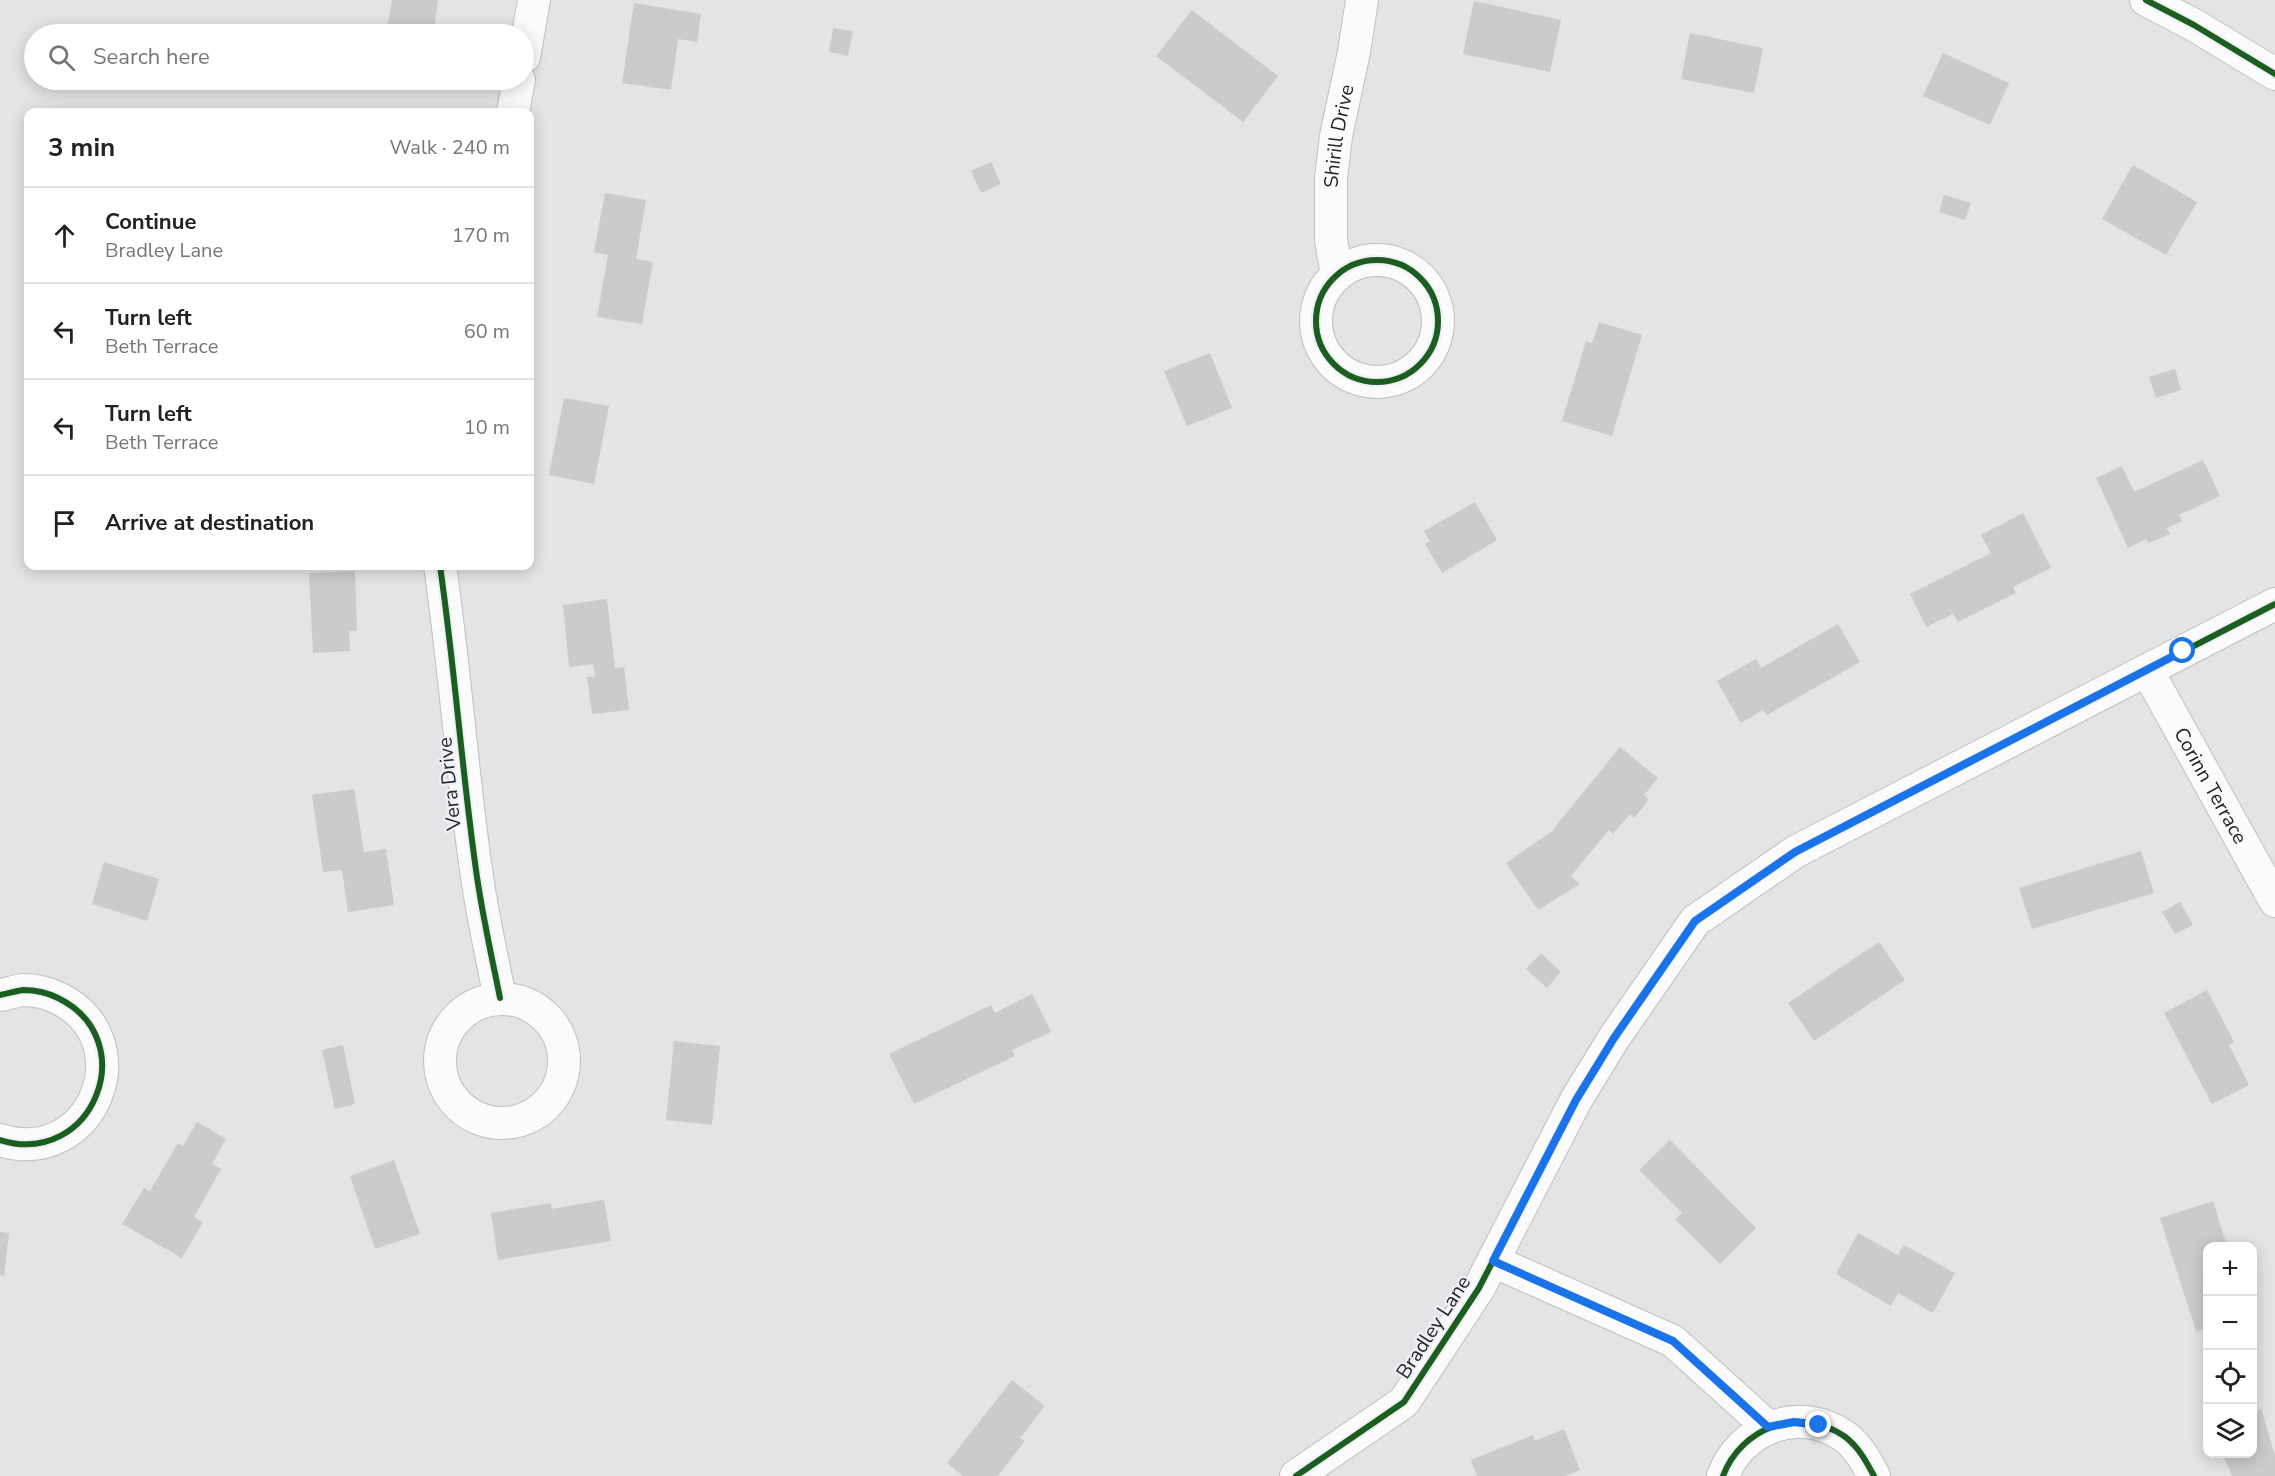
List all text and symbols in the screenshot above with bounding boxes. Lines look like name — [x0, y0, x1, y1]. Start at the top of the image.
search box — [24, 24, 534, 90]
icon: search — [45, 41, 78, 74]
text: Search here — [93, 42, 210, 72]
street label: Shirill Drive — [1318, 82, 1361, 188]
text: 3 min — [48, 130, 115, 165]
text: Walk · 240 m — [390, 134, 510, 161]
text: Continue — [105, 207, 196, 237]
icon: ahead — [48, 219, 81, 252]
text: 170 m — [452, 222, 510, 249]
text: Bradley Lane — [105, 237, 223, 264]
text: Turn left — [105, 303, 192, 333]
icon: left — [48, 315, 81, 348]
text: 60 m — [464, 318, 510, 345]
text: Beth Terrace — [105, 333, 218, 360]
text: Turn left — [105, 399, 192, 429]
icon: left — [48, 411, 81, 444]
text: 10 m — [464, 414, 510, 441]
text: Beth Terrace — [105, 429, 218, 456]
icon: arrive — [48, 507, 81, 540]
text: Arrive at destination — [105, 508, 314, 538]
route start — [2169, 637, 2195, 663]
street label: Corinn Terrace — [2167, 723, 2254, 849]
street label: Vera Drive — [431, 736, 468, 833]
map controls — [2203, 1242, 2257, 1458]
button: + — [2203, 1242, 2257, 1296]
street label: Bradley Lane — [1390, 1270, 1477, 1384]
button: − — [2203, 1296, 2257, 1350]
button: locate — [2203, 1350, 2257, 1404]
button: layers — [2203, 1404, 2257, 1458]
route end — [1805, 1411, 1831, 1437]

